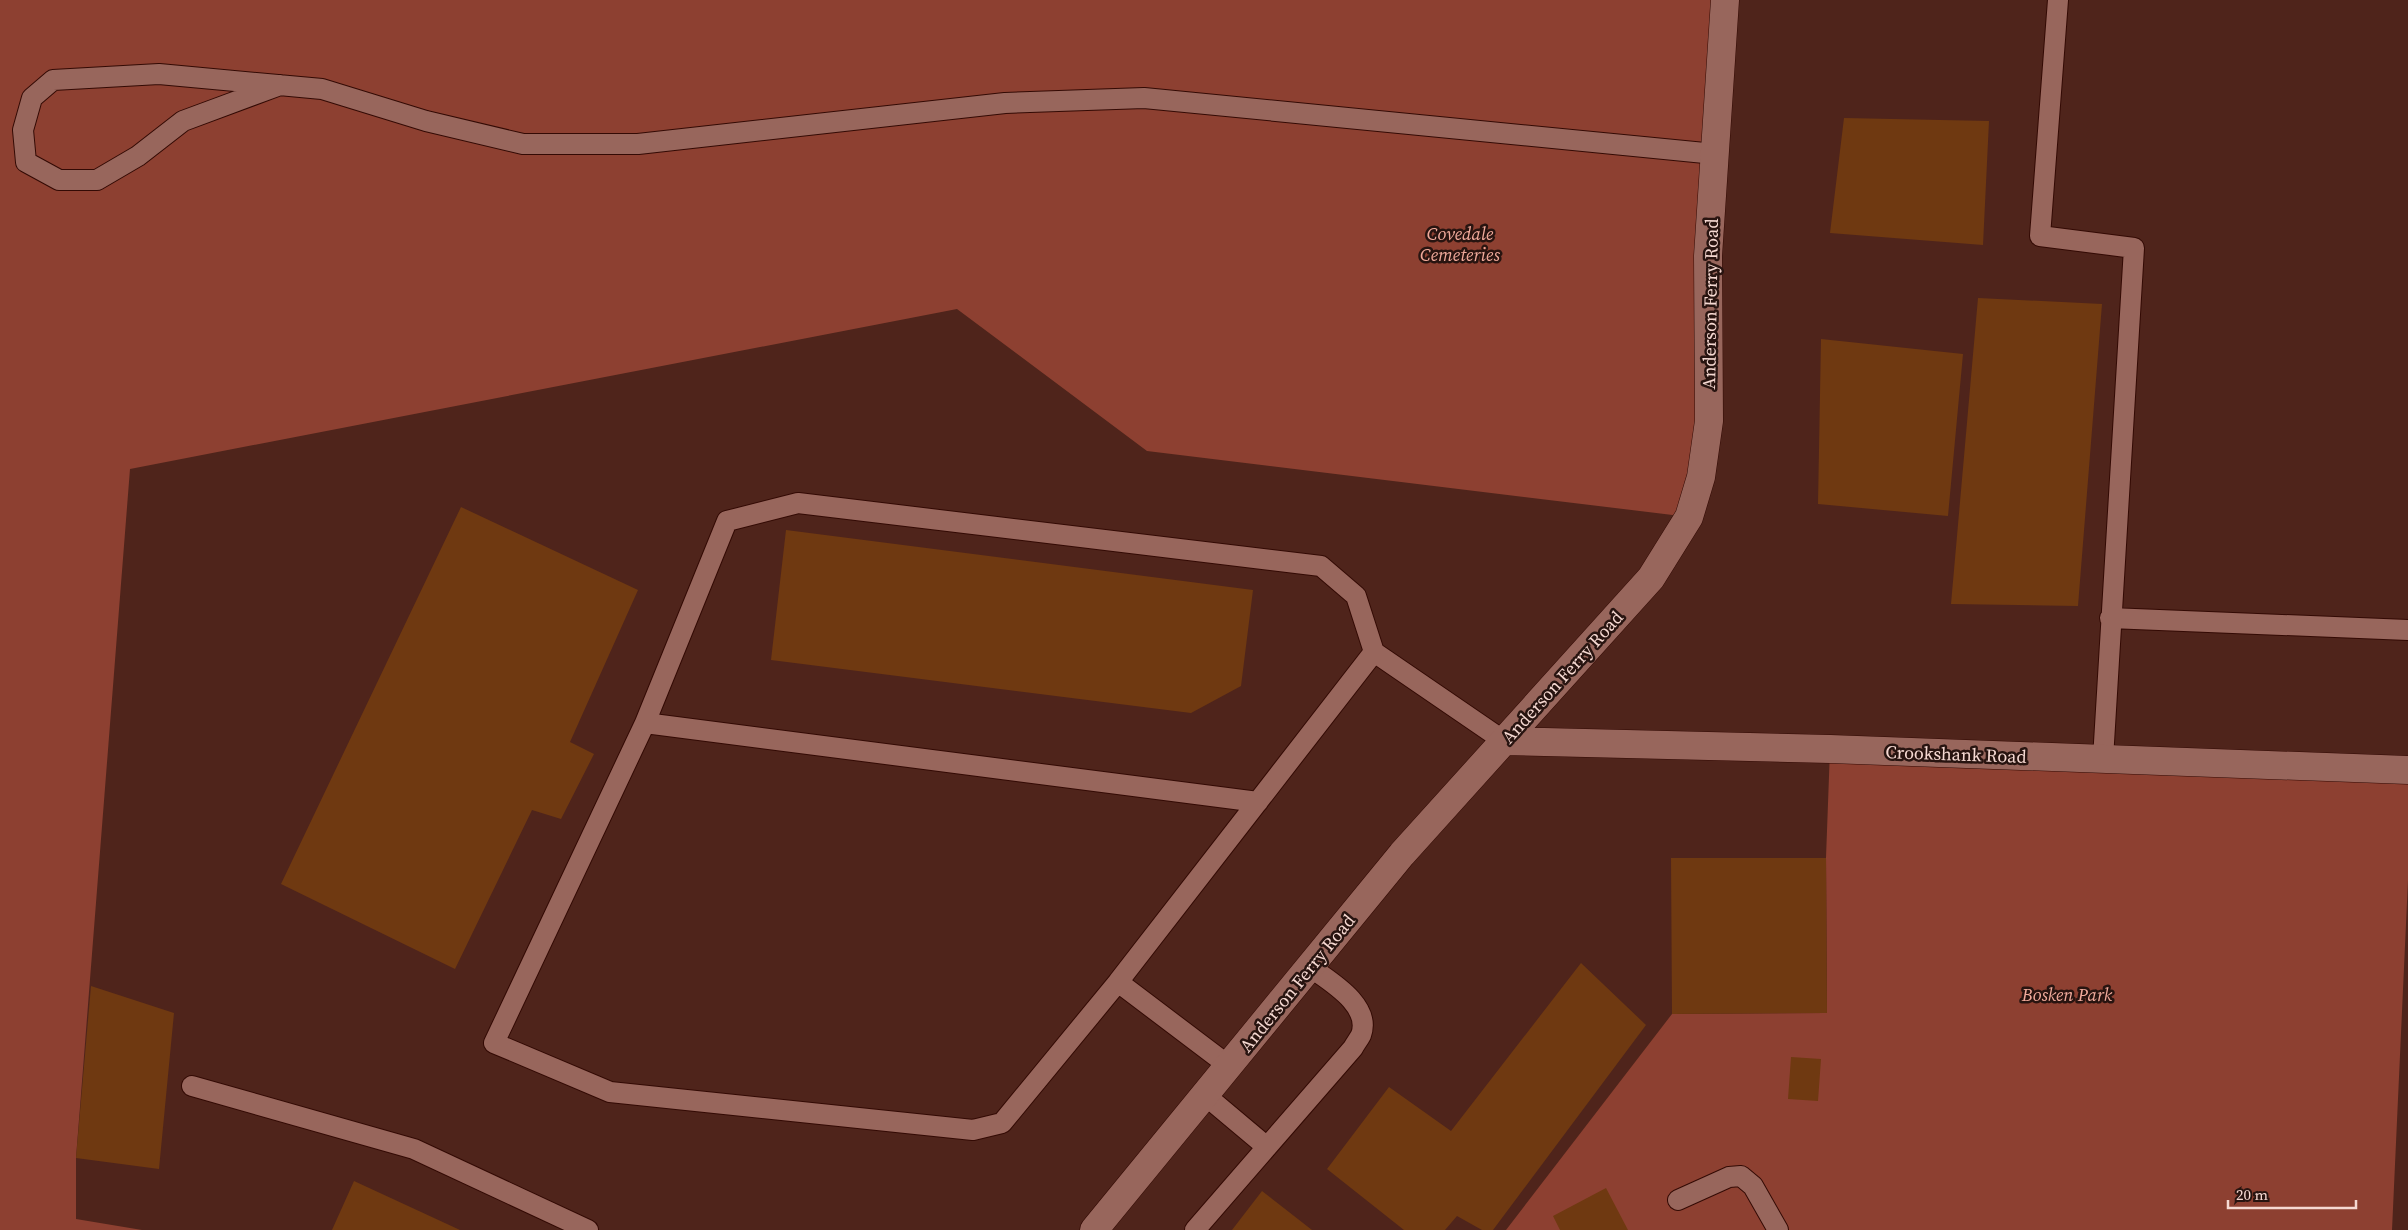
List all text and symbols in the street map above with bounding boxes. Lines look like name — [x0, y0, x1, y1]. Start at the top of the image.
street label: Anderson Ferry Road — [1696, 218, 1724, 390]
park label: Covedale Cemeteries — [1420, 221, 1500, 267]
street label: Anderson Ferry Road — [1496, 605, 1628, 749]
street label: Crookshank Road — [1885, 739, 2027, 769]
street label: Anderson Ferry Road — [1233, 909, 1361, 1057]
park label: Bosken Park — [2021, 982, 2113, 1007]
scale bar — [2228, 1178, 2356, 1210]
text: 20 m — [2236, 1184, 2268, 1205]

